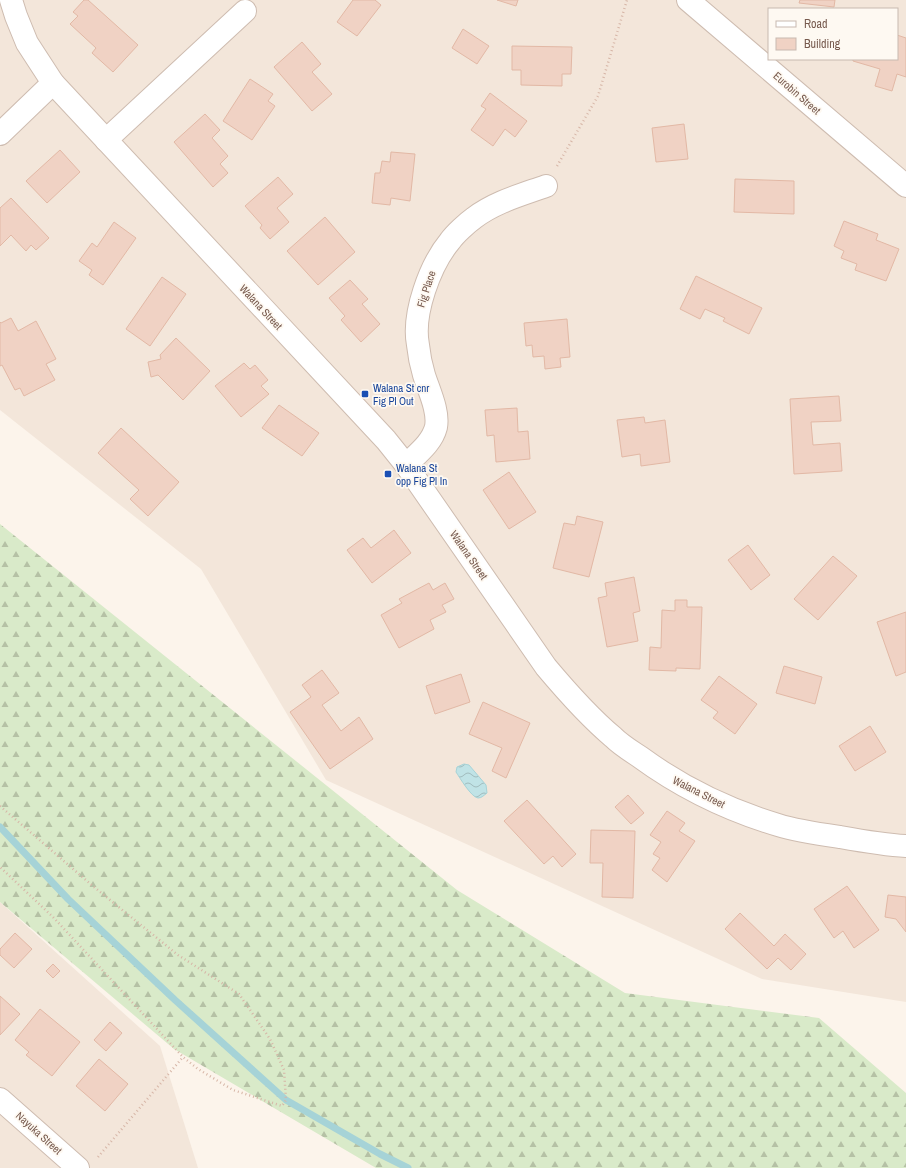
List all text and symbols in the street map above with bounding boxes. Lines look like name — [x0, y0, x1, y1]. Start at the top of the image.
legend — [768, 8, 898, 60]
text: Road — [804, 16, 828, 32]
text: Building — [804, 36, 841, 52]
street label: Eurobin Street — [770, 69, 824, 118]
street label: Fig Place — [413, 269, 439, 309]
street label: Walana Street — [237, 281, 286, 333]
place label: Walana St cnr Fig Pl Out — [373, 381, 429, 408]
marker: Walana St cnr Fig Pl Out — [360, 389, 370, 399]
place label: Walana St opp Fig Pl In — [396, 461, 447, 488]
marker: Walana St opp Fig Pl In — [383, 469, 393, 479]
street label: Walana Street — [447, 528, 491, 583]
street label: Walana Street — [671, 773, 728, 811]
street label: Nayuka Street — [13, 1109, 65, 1158]

